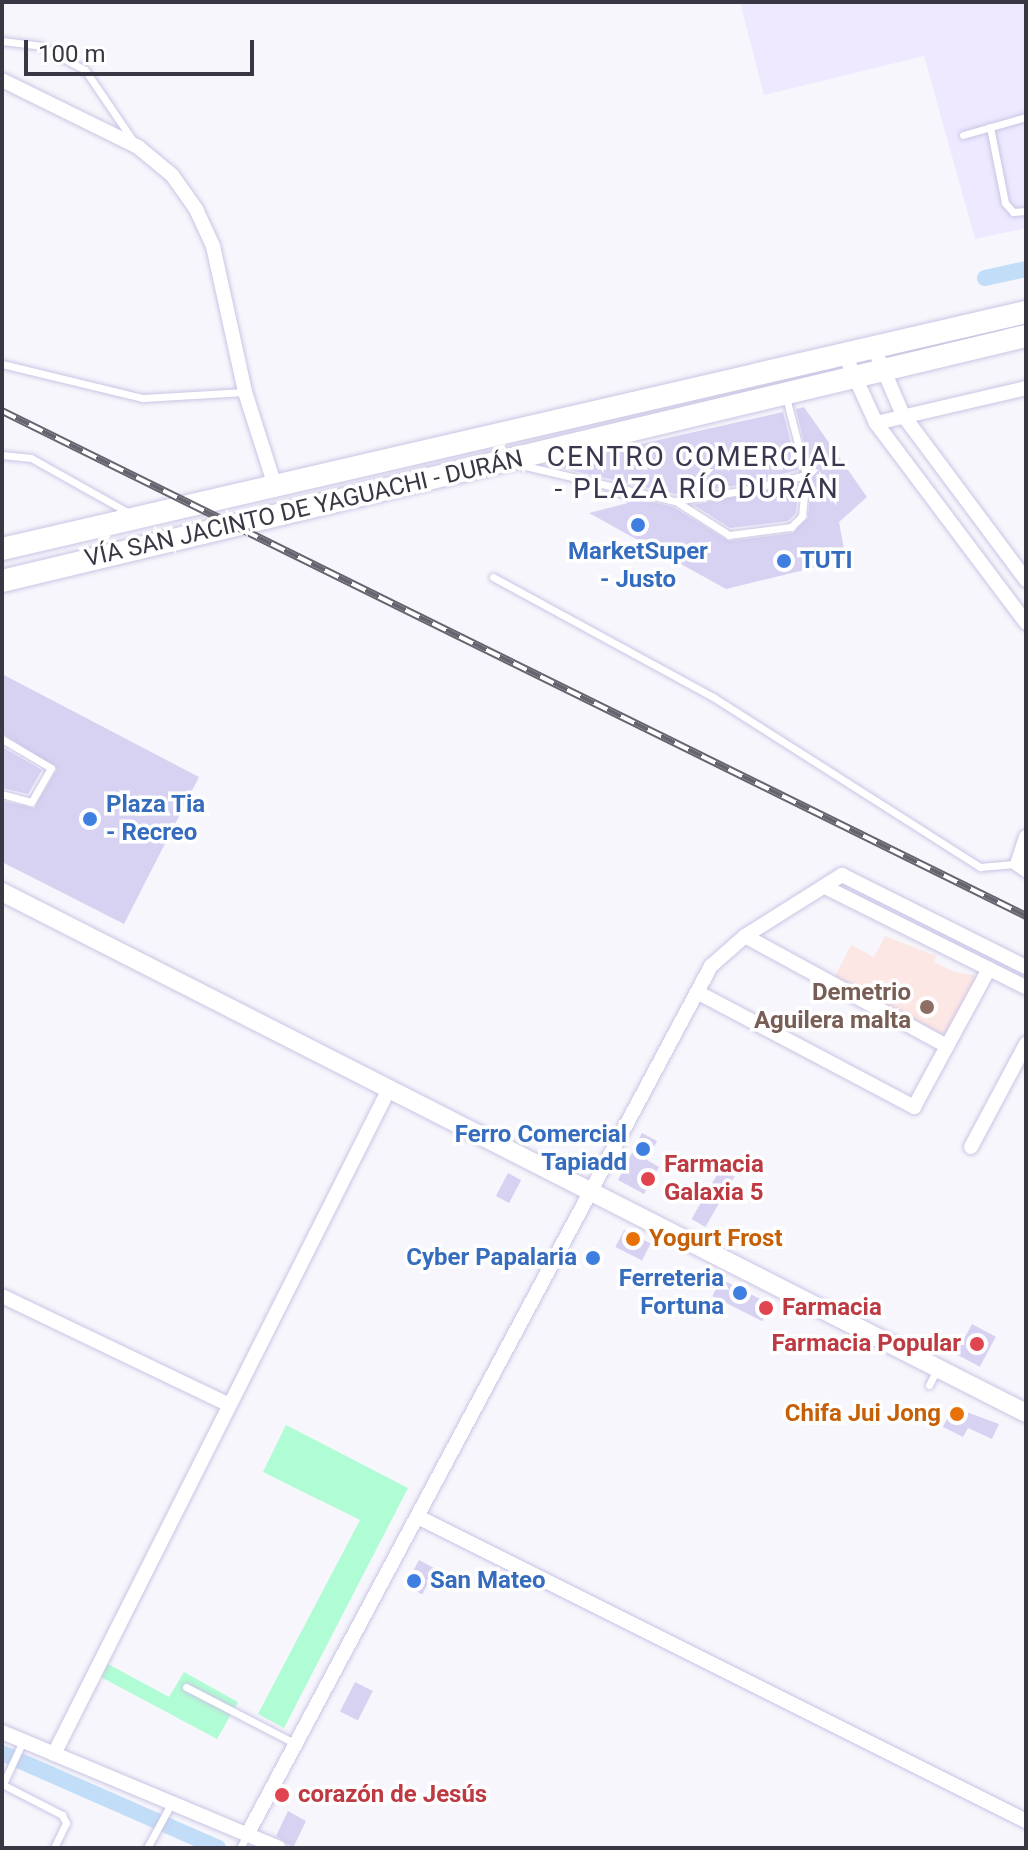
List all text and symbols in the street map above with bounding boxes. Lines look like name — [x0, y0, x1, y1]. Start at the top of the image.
scale bar — [28, 24, 258, 74]
text: 100 m — [38, 40, 105, 68]
district label: CENTRO COMERCIAL - PLAZA RÍO DURÁN — [547, 440, 847, 506]
street label: VÍA SAN JACINTO DE YAGUACHI - DURÁN — [82, 445, 526, 573]
marker: MarketSuper - Justo — [629, 516, 647, 534]
place label: MarketSuper - Justo — [568, 538, 708, 594]
place label: TUTI — [800, 547, 853, 575]
marker: TUTI — [775, 552, 793, 570]
place label: Plaza Tia - Recreo — [106, 791, 206, 847]
marker: Plaza Tia - Recreo — [81, 810, 99, 828]
place label: Demetrio Aguilera malta — [754, 979, 911, 1035]
marker: Demetrio Aguilera malta — [918, 998, 936, 1016]
place label: Ferro Comercial Tapiadd — [455, 1121, 627, 1177]
marker: Ferro Comercial Tapiadd — [634, 1140, 652, 1158]
place label: Farmacia Galaxia 5 — [664, 1151, 764, 1207]
marker: Farmacia Galaxia 5 — [639, 1170, 657, 1188]
place label: Yogurt Frost — [649, 1225, 783, 1253]
marker: Yogurt Frost — [624, 1230, 642, 1248]
place label: Cyber Papalaria — [406, 1244, 577, 1272]
marker: Cyber Papalaria — [584, 1249, 602, 1267]
place label: Ferreteria Fortuna — [619, 1265, 724, 1321]
marker: Ferreteria Fortuna — [731, 1284, 749, 1302]
place label: Farmacia — [782, 1294, 882, 1322]
marker: Farmacia — [757, 1299, 775, 1317]
place label: Farmacia Popular — [772, 1330, 961, 1358]
marker: Farmacia Popular — [968, 1335, 986, 1353]
place label: Chifa Jui Jong — [785, 1400, 941, 1428]
marker: Chifa Jui Jong — [948, 1405, 966, 1423]
place label: San Mateo — [430, 1567, 546, 1595]
marker: San Mateo — [405, 1572, 423, 1590]
place label: corazón de Jesús — [298, 1781, 487, 1809]
marker: corazón de Jesús — [273, 1786, 291, 1804]

